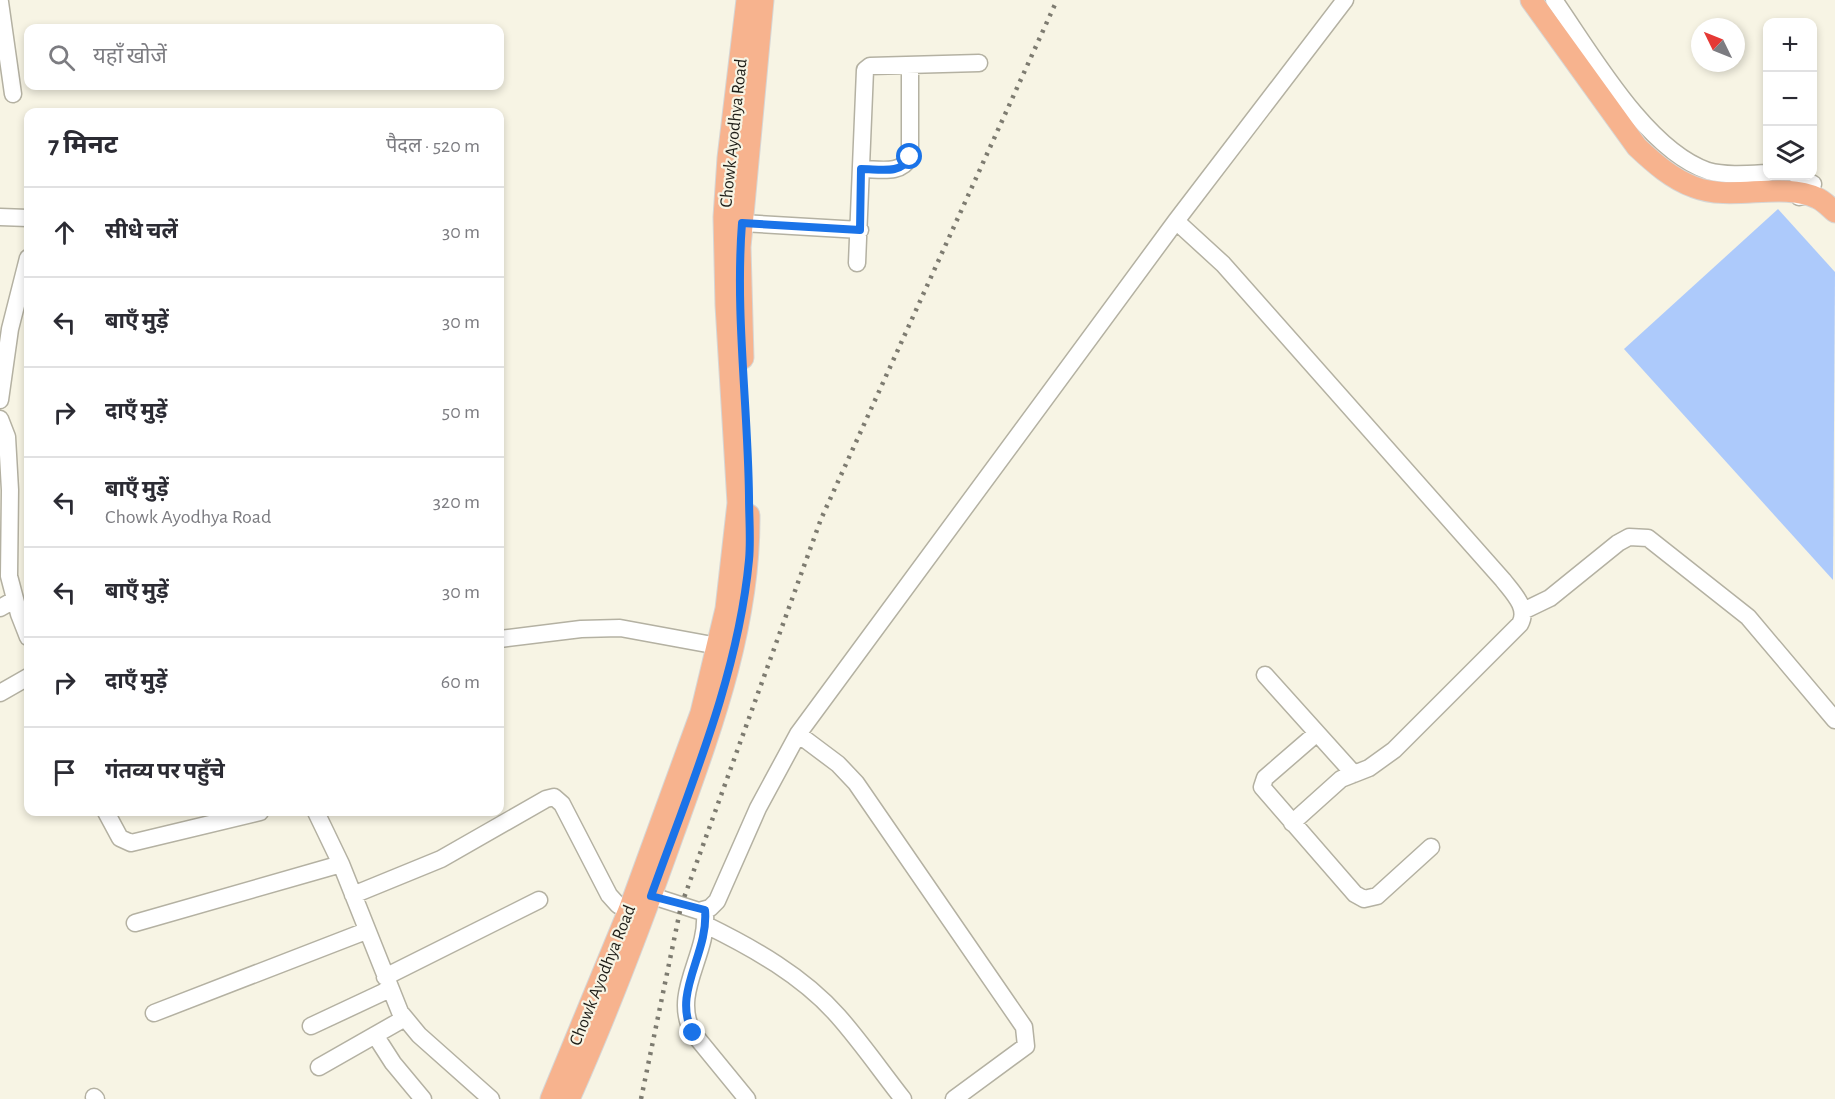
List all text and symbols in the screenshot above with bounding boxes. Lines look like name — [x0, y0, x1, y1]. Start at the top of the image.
north arrow — [1691, 18, 1745, 72]
map controls — [1763, 18, 1817, 180]
button: + — [1763, 18, 1817, 72]
search box — [24, 24, 504, 90]
icon: search — [45, 41, 78, 74]
text: यहाँ खोजें — [93, 45, 167, 67]
street label: Chowk Ayodhya Road — [717, 58, 751, 209]
button: − — [1763, 72, 1817, 126]
button: layers — [1763, 126, 1817, 180]
text: 7 मिनट — [48, 132, 118, 158]
text: पैदल · 520 m — [386, 136, 480, 156]
route start — [896, 143, 922, 169]
icon: ahead — [48, 216, 81, 249]
text: सीधे चलें — [105, 220, 178, 242]
text: 30 m — [442, 222, 480, 242]
icon: left — [48, 306, 81, 339]
text: बाएँ मुड़ें — [105, 310, 169, 332]
text: 30 m — [442, 312, 480, 332]
icon: right — [48, 396, 81, 429]
text: दाएँ मुड़ें — [105, 400, 167, 422]
text: 50 m — [442, 402, 480, 422]
text: बाएँ मुड़ें — [105, 478, 169, 500]
icon: left — [48, 486, 81, 519]
text: 320 m — [433, 492, 480, 512]
text: Chowk Ayodhya Road — [105, 507, 271, 527]
icon: left — [48, 576, 81, 609]
text: बाएँ मुड़ें — [105, 580, 169, 602]
text: 30 m — [442, 582, 480, 602]
icon: right — [48, 666, 81, 699]
text: दाएँ मुड़ें — [105, 670, 167, 692]
text: 60 m — [441, 672, 480, 692]
icon: arrive — [48, 756, 81, 789]
text: गंतव्य पर पहुँचे — [105, 760, 225, 782]
street label: Chowk Ayodhya Road — [567, 903, 639, 1048]
route end — [679, 1019, 705, 1045]

